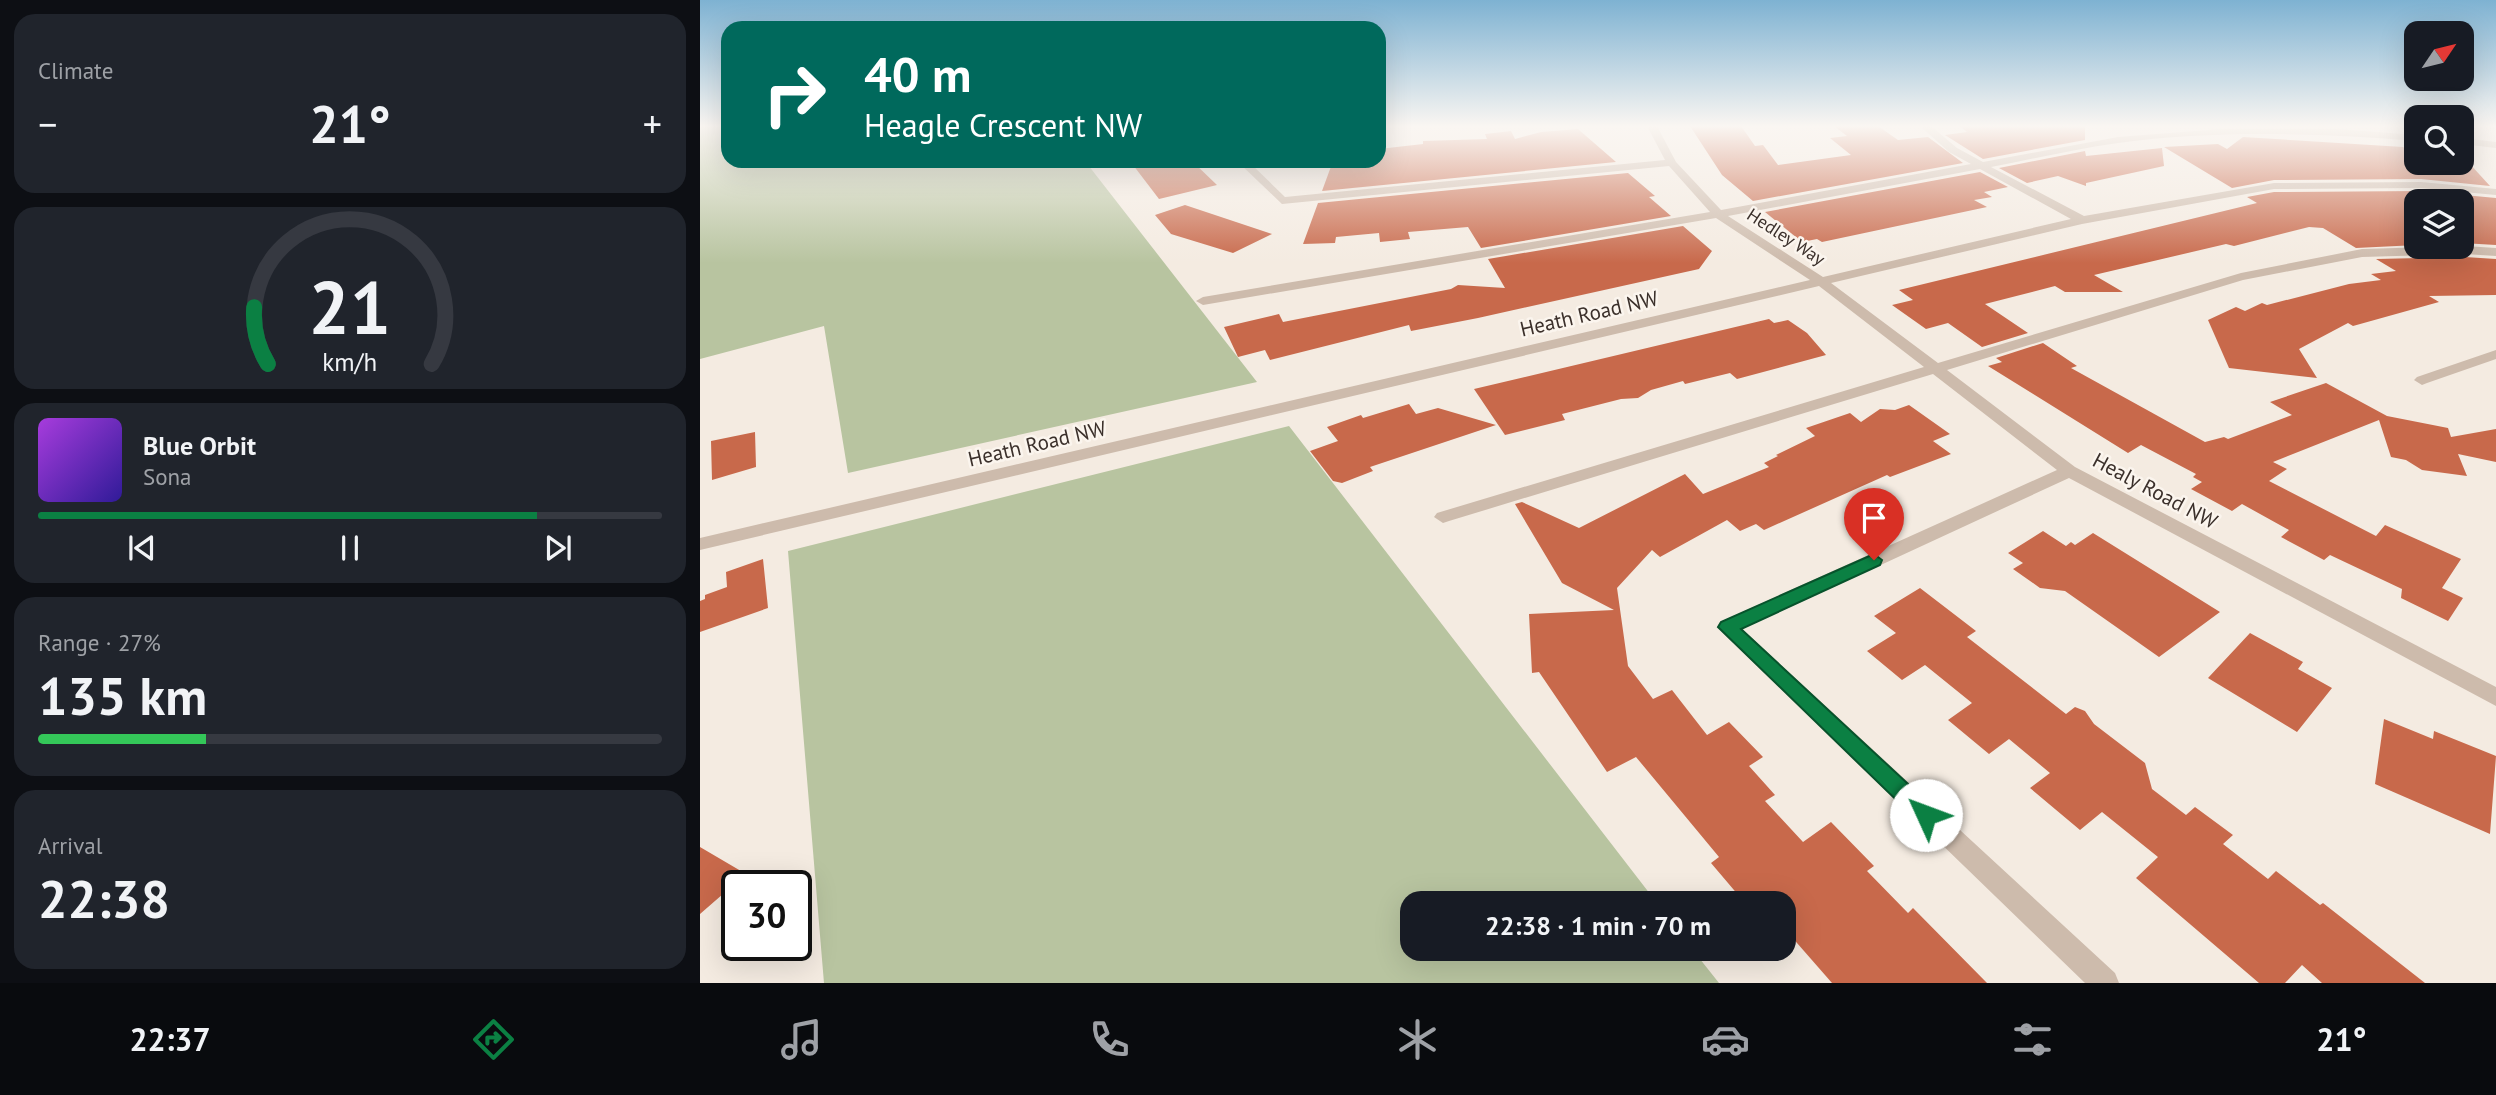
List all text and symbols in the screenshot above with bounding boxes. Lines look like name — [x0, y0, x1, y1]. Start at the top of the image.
north arrow — [2404, 21, 2474, 91]
map controls — [2404, 21, 2474, 259]
text: 40 m — [864, 42, 971, 106]
icon: right — [749, 49, 840, 140]
text: Climate — [38, 56, 113, 85]
text: 21° — [309, 90, 391, 157]
text: − — [38, 99, 57, 148]
text: + — [643, 99, 662, 148]
text: Heagle Crescent NW — [864, 104, 1142, 146]
button: search — [2404, 105, 2474, 175]
button: layers — [2404, 189, 2474, 259]
street label: Hedley Way — [1743, 203, 1830, 271]
text: 21 — [309, 261, 391, 355]
street label: Heath Road NW — [1517, 284, 1661, 343]
text: km/h — [323, 346, 377, 378]
street label: Heath Road NW — [965, 414, 1109, 473]
text: Blue Orbit — [143, 429, 256, 462]
street label: Healy Road NW — [2088, 446, 2223, 535]
text: Sona — [143, 462, 192, 491]
pin — [1844, 488, 1904, 560]
icon: arrive — [1855, 499, 1893, 537]
icon: previous — [123, 529, 161, 567]
icon: pause — [331, 529, 369, 567]
icon: next — [539, 529, 577, 567]
text: Range · 27% — [38, 628, 161, 657]
text: 135 km — [38, 662, 207, 729]
position arrow — [1889, 778, 1963, 852]
text: Arrival — [38, 831, 102, 860]
text: 22:38 — [38, 865, 170, 932]
speed limit sign: 30 — [721, 870, 812, 961]
text: 22:38 · 1 min · 70 m — [1485, 909, 1711, 942]
icon: directions — [469, 1015, 518, 1064]
icon: music — [777, 1015, 826, 1064]
icon: phone — [1085, 1015, 1134, 1064]
icon: climate — [1393, 1015, 1442, 1064]
icon: car — [1701, 1015, 1750, 1064]
icon: filters — [2008, 1015, 2057, 1064]
text: 22:37 — [129, 1018, 211, 1060]
text: 21° — [2316, 1018, 2367, 1060]

